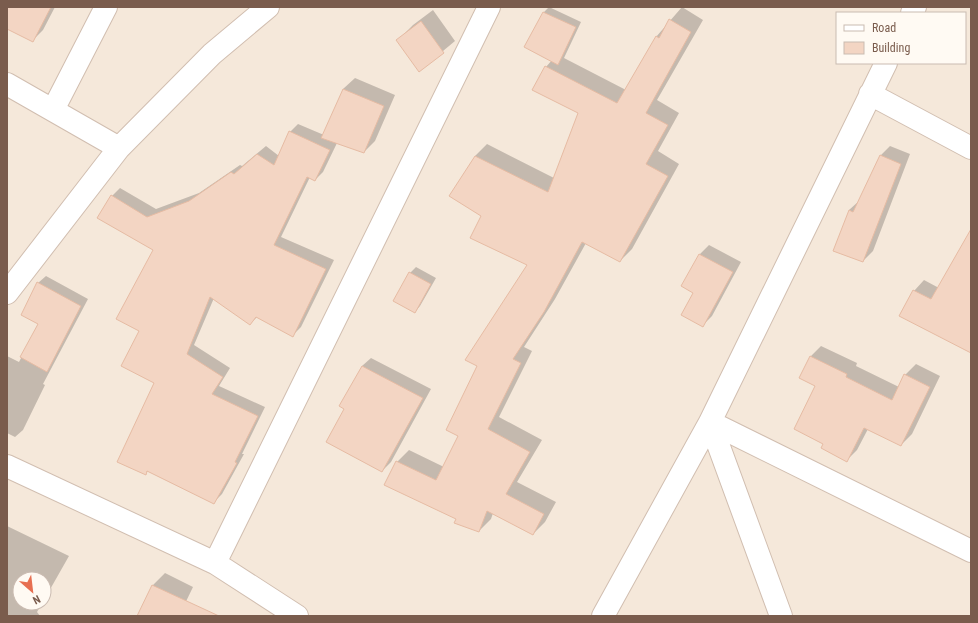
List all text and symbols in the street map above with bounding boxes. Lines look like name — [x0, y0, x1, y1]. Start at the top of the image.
legend — [836, 12, 966, 64]
text: Road — [872, 21, 896, 35]
text: Building — [872, 41, 910, 55]
north arrow — [12, 571, 52, 611]
text: N — [30, 592, 42, 607]

